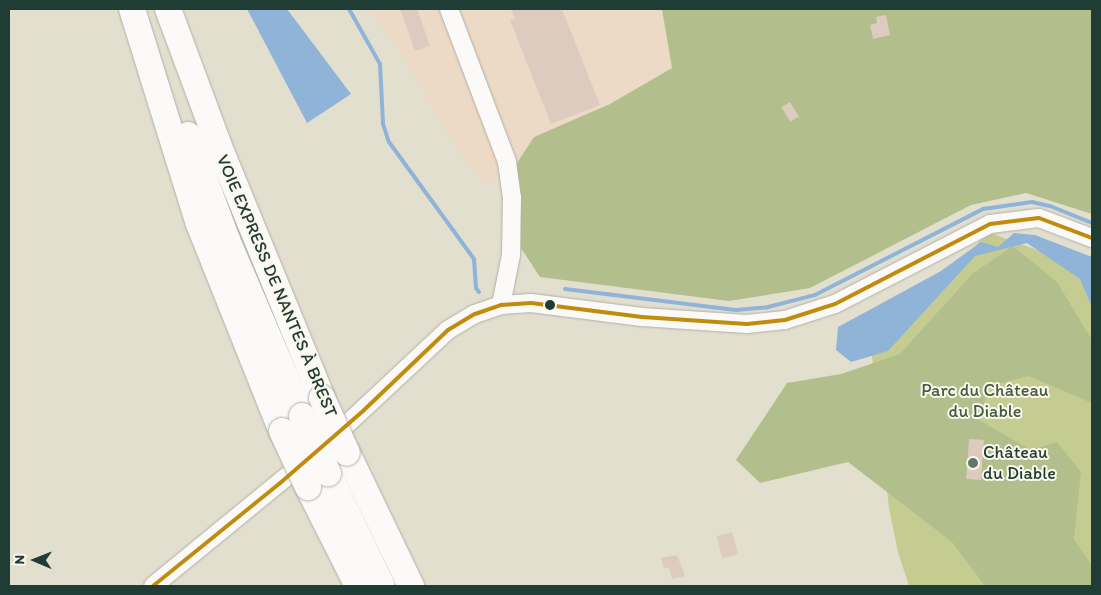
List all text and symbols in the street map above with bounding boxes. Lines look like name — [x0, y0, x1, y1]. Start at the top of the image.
street label: VOIE EXPRESS DE NANTES À BREST — [212, 151, 342, 421]
unlabelled marker — [545, 300, 555, 310]
park label: Parc du Château du Diable — [921, 380, 1049, 422]
place label: Château du Diable — [983, 442, 1055, 484]
marker: Château du Diable — [967, 457, 979, 469]
north arrow — [10, 535, 60, 585]
text: N — [11, 555, 28, 565]

